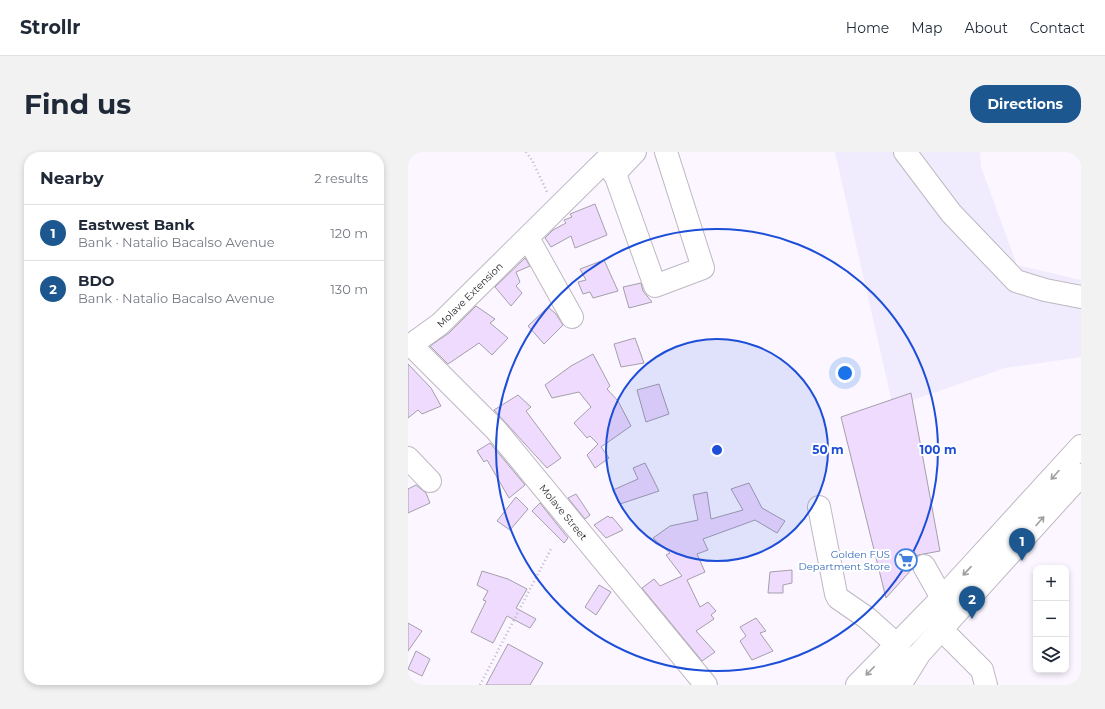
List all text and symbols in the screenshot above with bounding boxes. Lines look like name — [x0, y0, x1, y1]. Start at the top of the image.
text: Strollr — [20, 16, 81, 39]
text: Home — [846, 19, 889, 37]
text: Map — [911, 19, 942, 37]
text: About — [964, 19, 1008, 37]
text: Contact — [1030, 19, 1085, 37]
button: Directions — [970, 85, 1081, 123]
text: Find us — [24, 87, 131, 121]
text: Nearby — [40, 168, 104, 188]
text: 2 results — [314, 170, 368, 186]
text: Eastwest Bank — [78, 215, 195, 234]
text: 1 — [50, 225, 56, 241]
text: 120 m — [330, 225, 368, 241]
text: Bank · Natalio Bacalso Avenue — [78, 234, 275, 250]
street label: Molave Extension — [434, 259, 505, 330]
text: BDO — [78, 271, 115, 290]
text: 2 — [49, 281, 57, 297]
text: 130 m — [330, 281, 368, 297]
text: Bank · Natalio Bacalso Avenue — [78, 290, 275, 306]
your location — [835, 363, 855, 383]
text: 50 m — [812, 442, 844, 457]
text: 100 m — [920, 442, 956, 457]
centre of rings — [710, 443, 724, 457]
one-way arrow — [1050, 470, 1060, 480]
street label: Molave Street — [537, 481, 590, 543]
one-way arrow — [1036, 515, 1045, 526]
pin: 1 — [1009, 528, 1035, 561]
supermarket icon: Golden FUS Department Store — [893, 547, 919, 573]
place label: Golden FUS Department Store — [799, 548, 890, 573]
map controls — [1033, 565, 1069, 673]
button: + — [1033, 565, 1069, 601]
one-way arrow — [962, 566, 972, 576]
pin: 2 — [959, 586, 985, 619]
button: − — [1033, 601, 1069, 637]
button: layers — [1033, 637, 1069, 673]
one-way arrow — [865, 666, 875, 676]

